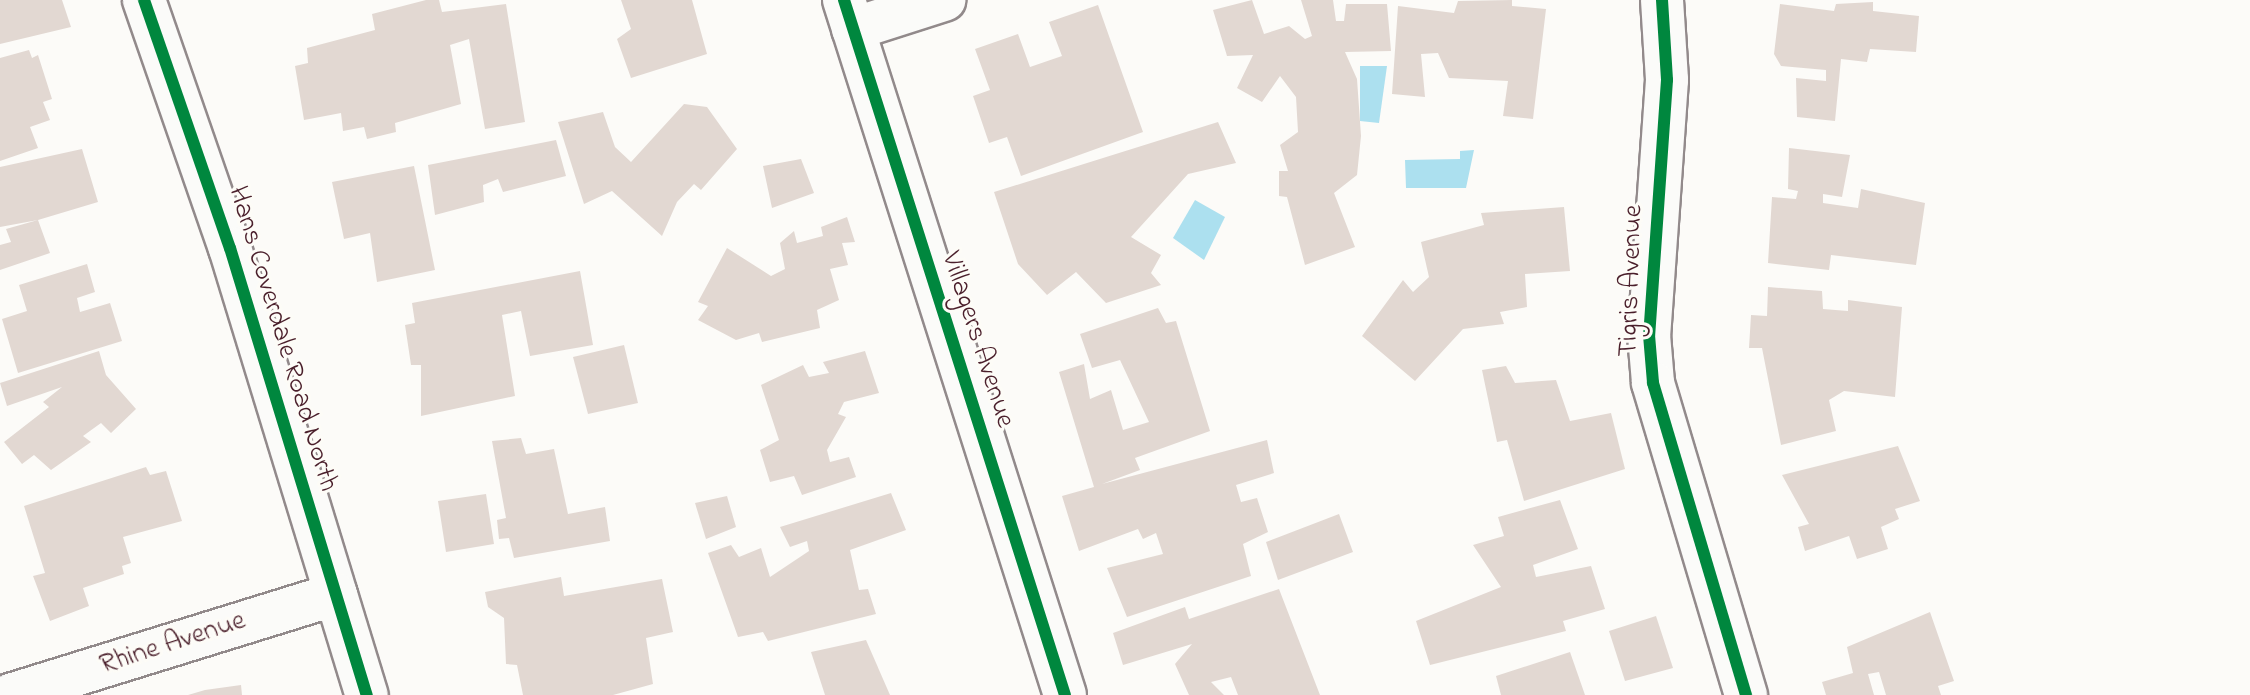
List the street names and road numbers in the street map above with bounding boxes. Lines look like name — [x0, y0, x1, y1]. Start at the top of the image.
street label: Hans Coverdale Road North — [220, 182, 344, 496]
street label: Tigris Avenue — [1613, 204, 1651, 358]
street label: Villagers Avenue — [933, 248, 1021, 432]
street label: Rhine Avenue — [96, 605, 250, 683]

